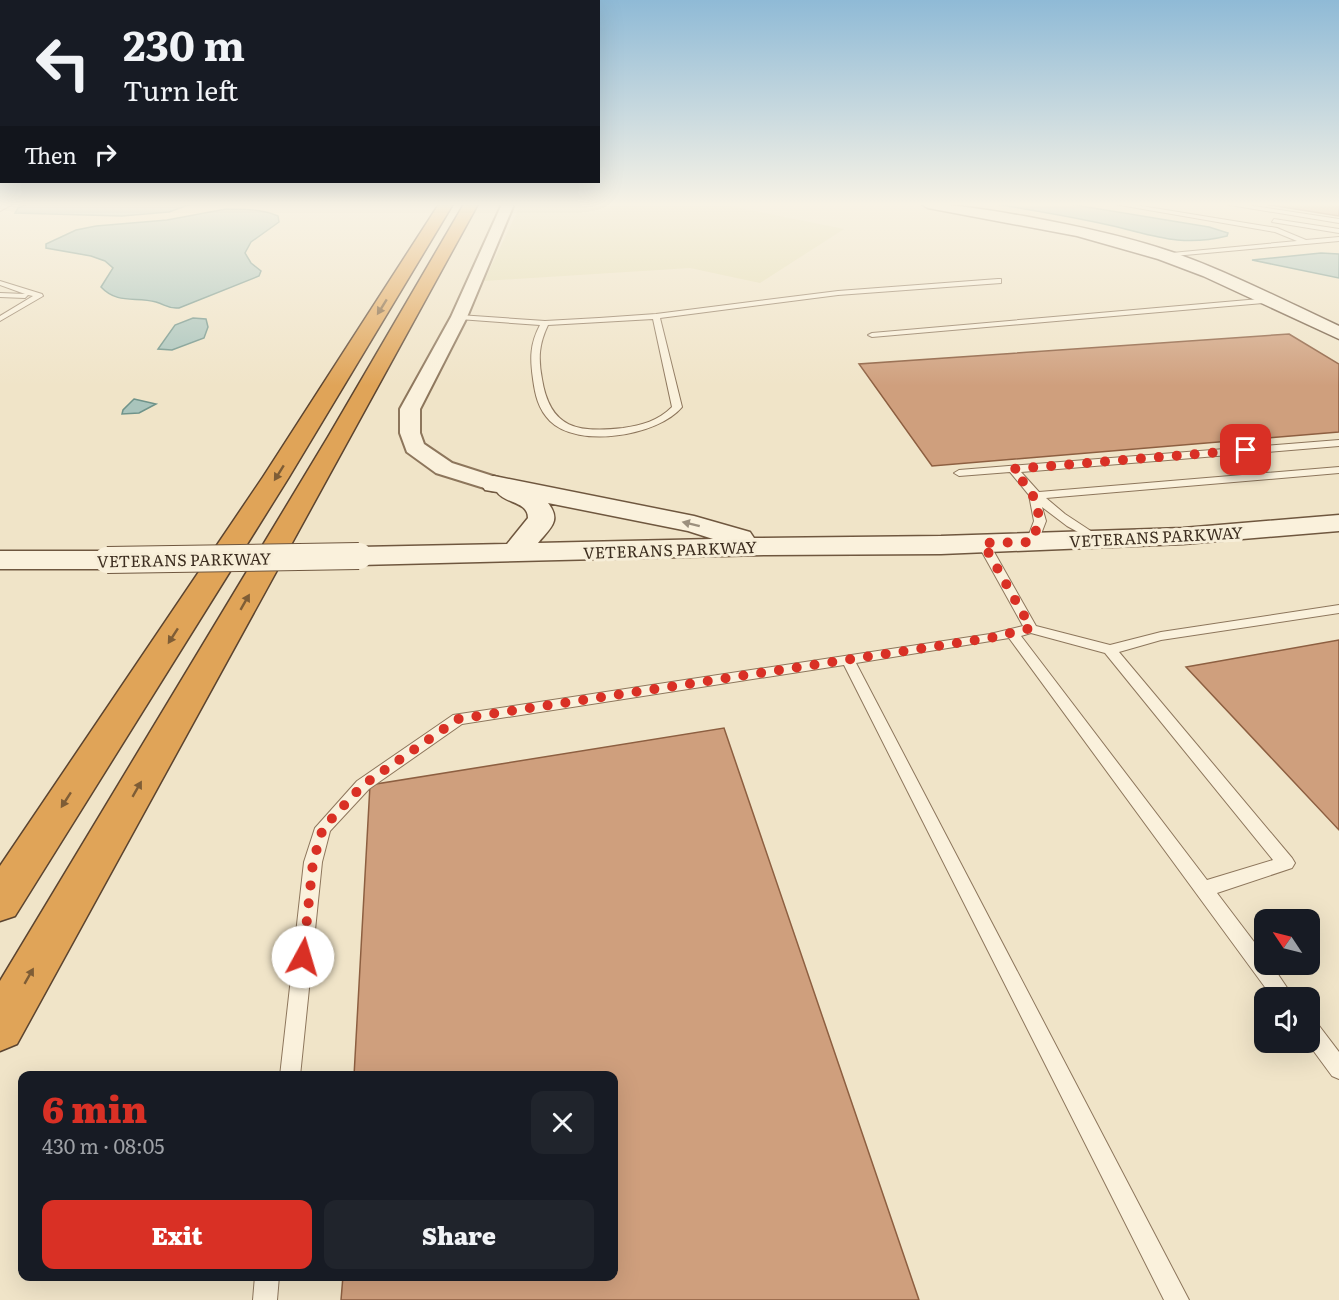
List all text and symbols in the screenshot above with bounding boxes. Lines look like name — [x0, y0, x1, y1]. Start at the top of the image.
text: 230 m — [123, 12, 245, 74]
icon: left — [24, 24, 102, 102]
text: Turn left — [123, 69, 238, 109]
text: Then — [24, 138, 77, 171]
icon: right — [89, 138, 122, 171]
one-way arrow — [377, 299, 388, 315]
pin — [1220, 424, 1271, 475]
icon: arrive — [1229, 433, 1262, 466]
one-way arrow — [273, 465, 284, 481]
one-way arrow — [682, 518, 700, 528]
street label: VETERANS PARKWAY — [1068, 519, 1244, 553]
street label: VETERANS PARKWAY — [583, 534, 758, 564]
street label: VETERANS PARKWAY — [97, 545, 272, 573]
one-way arrow — [240, 593, 250, 610]
one-way arrow — [167, 628, 178, 645]
one-way arrow — [132, 780, 142, 797]
one-way arrow — [61, 792, 72, 808]
north arrow — [1254, 909, 1320, 975]
map controls — [1254, 909, 1320, 1053]
position arrow — [271, 925, 335, 989]
one-way arrow — [24, 967, 34, 984]
button: sound — [1254, 987, 1320, 1053]
text: 6 min — [42, 1081, 147, 1134]
button: close — [531, 1091, 594, 1154]
text: 430 m · 08:05 — [42, 1130, 164, 1160]
button: Exit — [42, 1200, 312, 1269]
button: Share — [324, 1200, 594, 1269]

